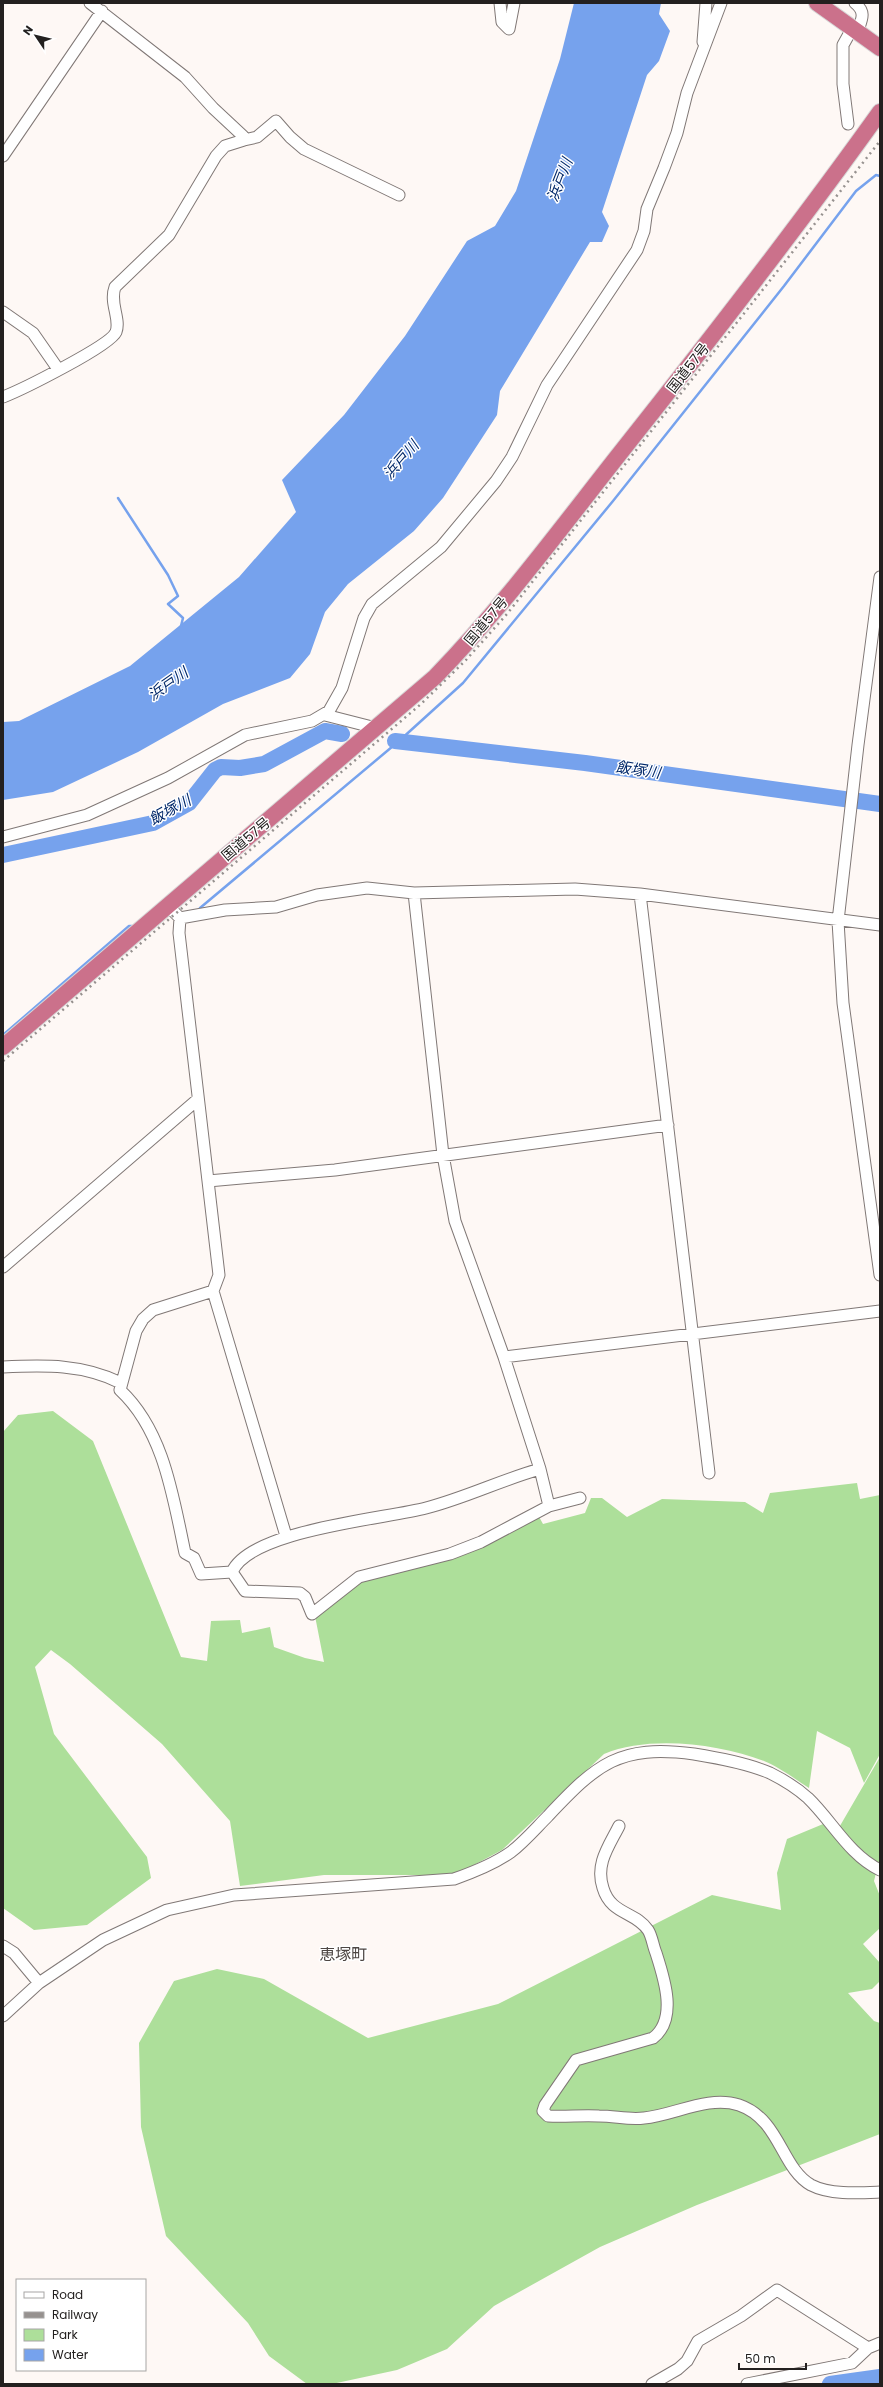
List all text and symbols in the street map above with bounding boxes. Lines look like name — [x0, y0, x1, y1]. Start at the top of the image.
north arrow — [16, 16, 56, 56]
text: N — [19, 22, 37, 38]
water label: 浜戸川 — [542, 153, 578, 205]
street label: 国道57号 — [662, 339, 714, 397]
water label: 浜戸川 — [378, 434, 425, 484]
street label: 国道57号 — [460, 592, 512, 650]
water label: 浜戸川 — [143, 661, 194, 705]
water label: 飯塚川 — [614, 756, 664, 783]
water label: 飯塚川 — [145, 789, 196, 830]
street label: 国道57号 — [217, 813, 275, 865]
district label: 恵塚町 — [319, 1943, 367, 1966]
legend — [16, 2279, 146, 2371]
text: Road — [52, 2286, 83, 2303]
text: Railway — [52, 2306, 98, 2323]
text: Park — [52, 2326, 79, 2343]
scale bar — [739, 2345, 806, 2371]
text: Water — [52, 2346, 89, 2363]
text: 50 m — [745, 2350, 776, 2367]

